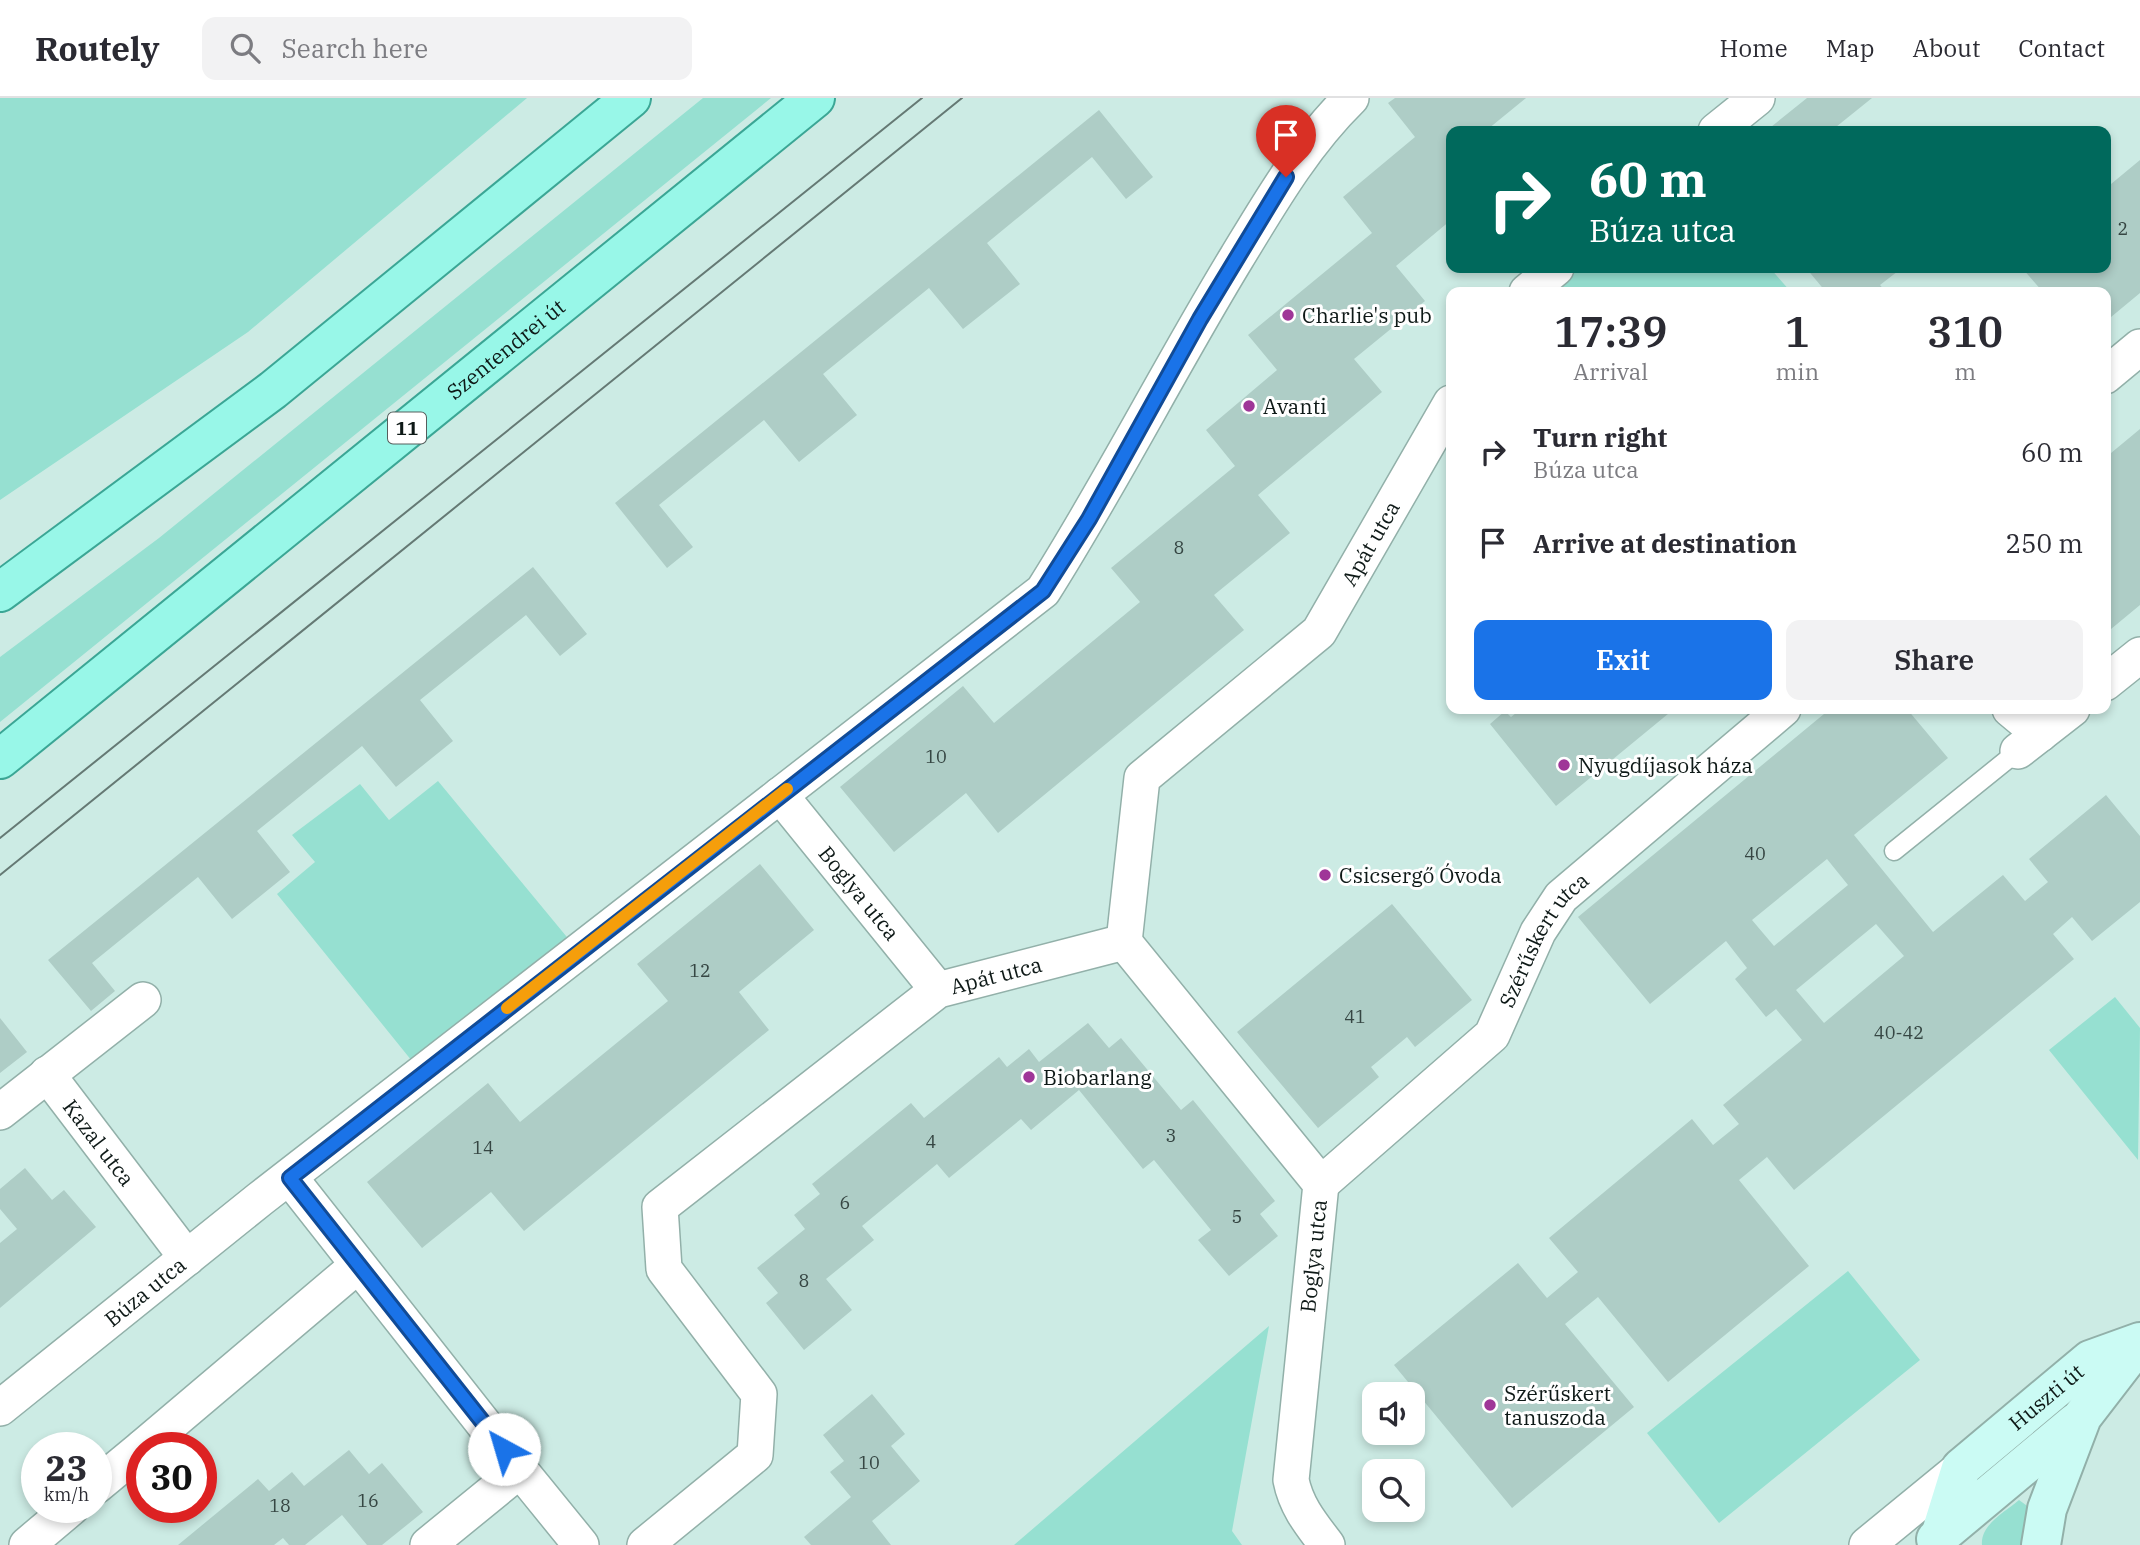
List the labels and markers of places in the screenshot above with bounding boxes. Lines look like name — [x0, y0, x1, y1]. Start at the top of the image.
pin — [1256, 105, 1316, 177]
place label: Charlie's pub — [1302, 301, 1432, 329]
marker: Charlie's pub — [1280, 307, 1296, 323]
place label: Avanti — [1263, 392, 1327, 420]
marker: Avanti — [1241, 398, 1257, 414]
place label: Nyugdíjasok háza — [1578, 751, 1753, 779]
marker: Nyugdíjasok háza — [1556, 757, 1572, 773]
place label: Csicsergő Óvoda — [1339, 861, 1502, 889]
marker: Csicsergő Óvoda — [1317, 867, 1333, 883]
place label: Biobarlang — [1043, 1063, 1152, 1091]
marker: Biobarlang — [1021, 1069, 1037, 1085]
place label: Szérűskert tanuszoda — [1504, 1379, 1611, 1431]
marker: Szérűskert tanuszoda — [1482, 1397, 1498, 1413]

